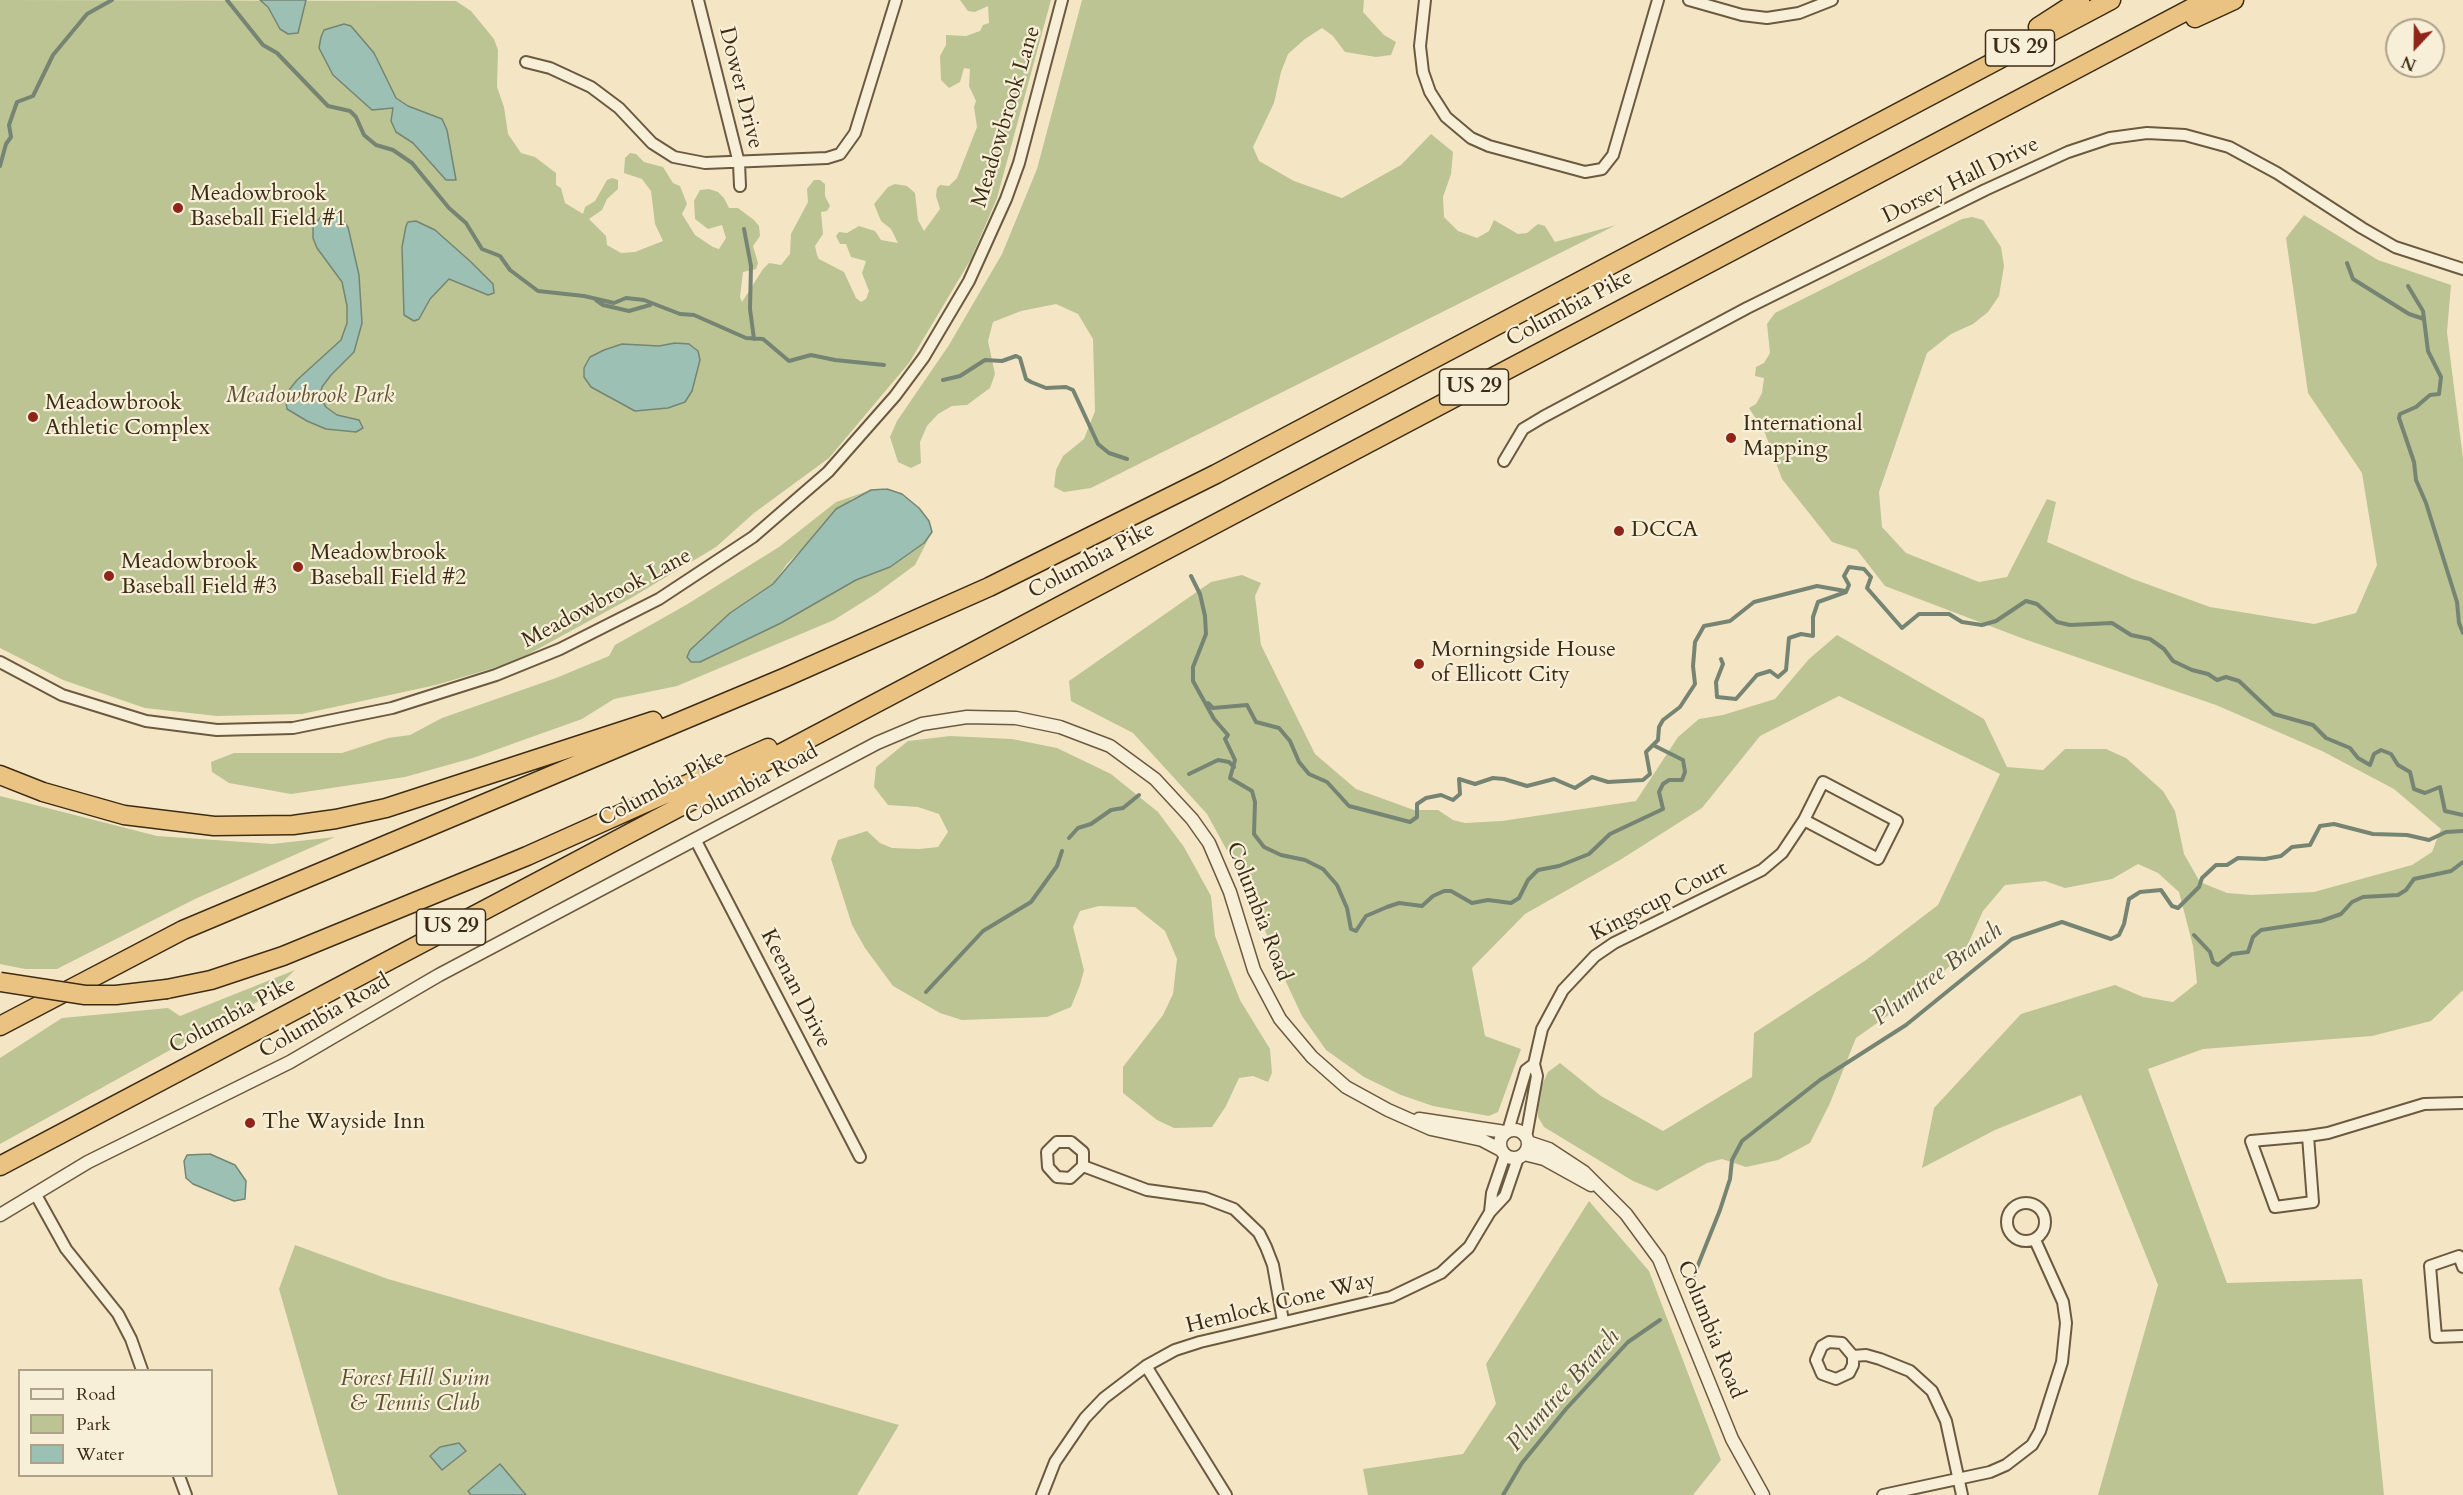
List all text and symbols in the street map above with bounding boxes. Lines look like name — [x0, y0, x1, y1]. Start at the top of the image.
north arrow — [2385, 18, 2445, 78]
street label: Meadowbrook Lane — [967, 23, 1047, 211]
street label: Dower Drive — [712, 24, 768, 152]
road number: US 29 — [1986, 30, 2054, 66]
text: N — [2398, 50, 2420, 76]
street label: Dorsey Hall Drive — [1878, 132, 2044, 230]
place label: Meadowbrook Baseball Field #1 — [190, 182, 346, 234]
marker: Meadowbrook Baseball Field #1 — [171, 201, 185, 215]
street label: Columbia Pike — [1502, 265, 1638, 353]
road number: US 29 — [1440, 369, 1508, 405]
park label: Meadowbrook Park — [226, 384, 394, 410]
place label: Meadowbrook Athletic Complex — [45, 391, 210, 442]
marker: Meadowbrook Athletic Complex — [26, 410, 40, 424]
place label: International Mapping — [1743, 412, 1863, 464]
marker: International Mapping — [1724, 431, 1738, 445]
street label: Columbia Pike — [1024, 517, 1160, 605]
place label: DCCA — [1631, 518, 1698, 544]
marker: DCCA — [1612, 524, 1626, 538]
place label: Meadowbrook Baseball Field #2 — [310, 541, 466, 592]
street label: Meadowbrook Lane — [518, 543, 696, 655]
place label: Meadowbrook Baseball Field #3 — [121, 550, 277, 602]
marker: Meadowbrook Baseball Field #2 — [291, 560, 305, 574]
marker: Meadowbrook Baseball Field #3 — [102, 569, 116, 583]
place label: Morningside House of Ellicott City — [1431, 638, 1616, 690]
marker: Morningside House of Ellicott City — [1412, 657, 1426, 671]
street label: Columbia Road — [681, 739, 823, 831]
street label: Columbia Pike — [594, 745, 730, 833]
street label: Columbia Road — [1219, 839, 1297, 985]
street label: Kingscup Court — [1586, 856, 1732, 948]
road number: US 29 — [416, 909, 486, 945]
water label: Plumtree Branch — [1868, 917, 2008, 1033]
street label: Keenan Drive — [754, 925, 836, 1053]
street label: Columbia Road — [255, 969, 395, 1065]
street label: Columbia Pike — [165, 972, 301, 1060]
place label: The Wayside Inn — [262, 1110, 425, 1136]
marker: The Wayside Inn — [243, 1116, 257, 1130]
street label: Columbia Road — [1670, 1257, 1750, 1403]
street label: Hemlock Cone Way — [1183, 1268, 1379, 1340]
water label: Plumtree Branch — [1502, 1324, 1626, 1458]
park label: Forest Hill Swim & Tennis Club — [341, 1367, 489, 1418]
legend — [18, 1369, 213, 1477]
text: Road — [76, 1382, 116, 1407]
text: Park — [76, 1412, 111, 1437]
text: Water — [76, 1442, 124, 1467]

